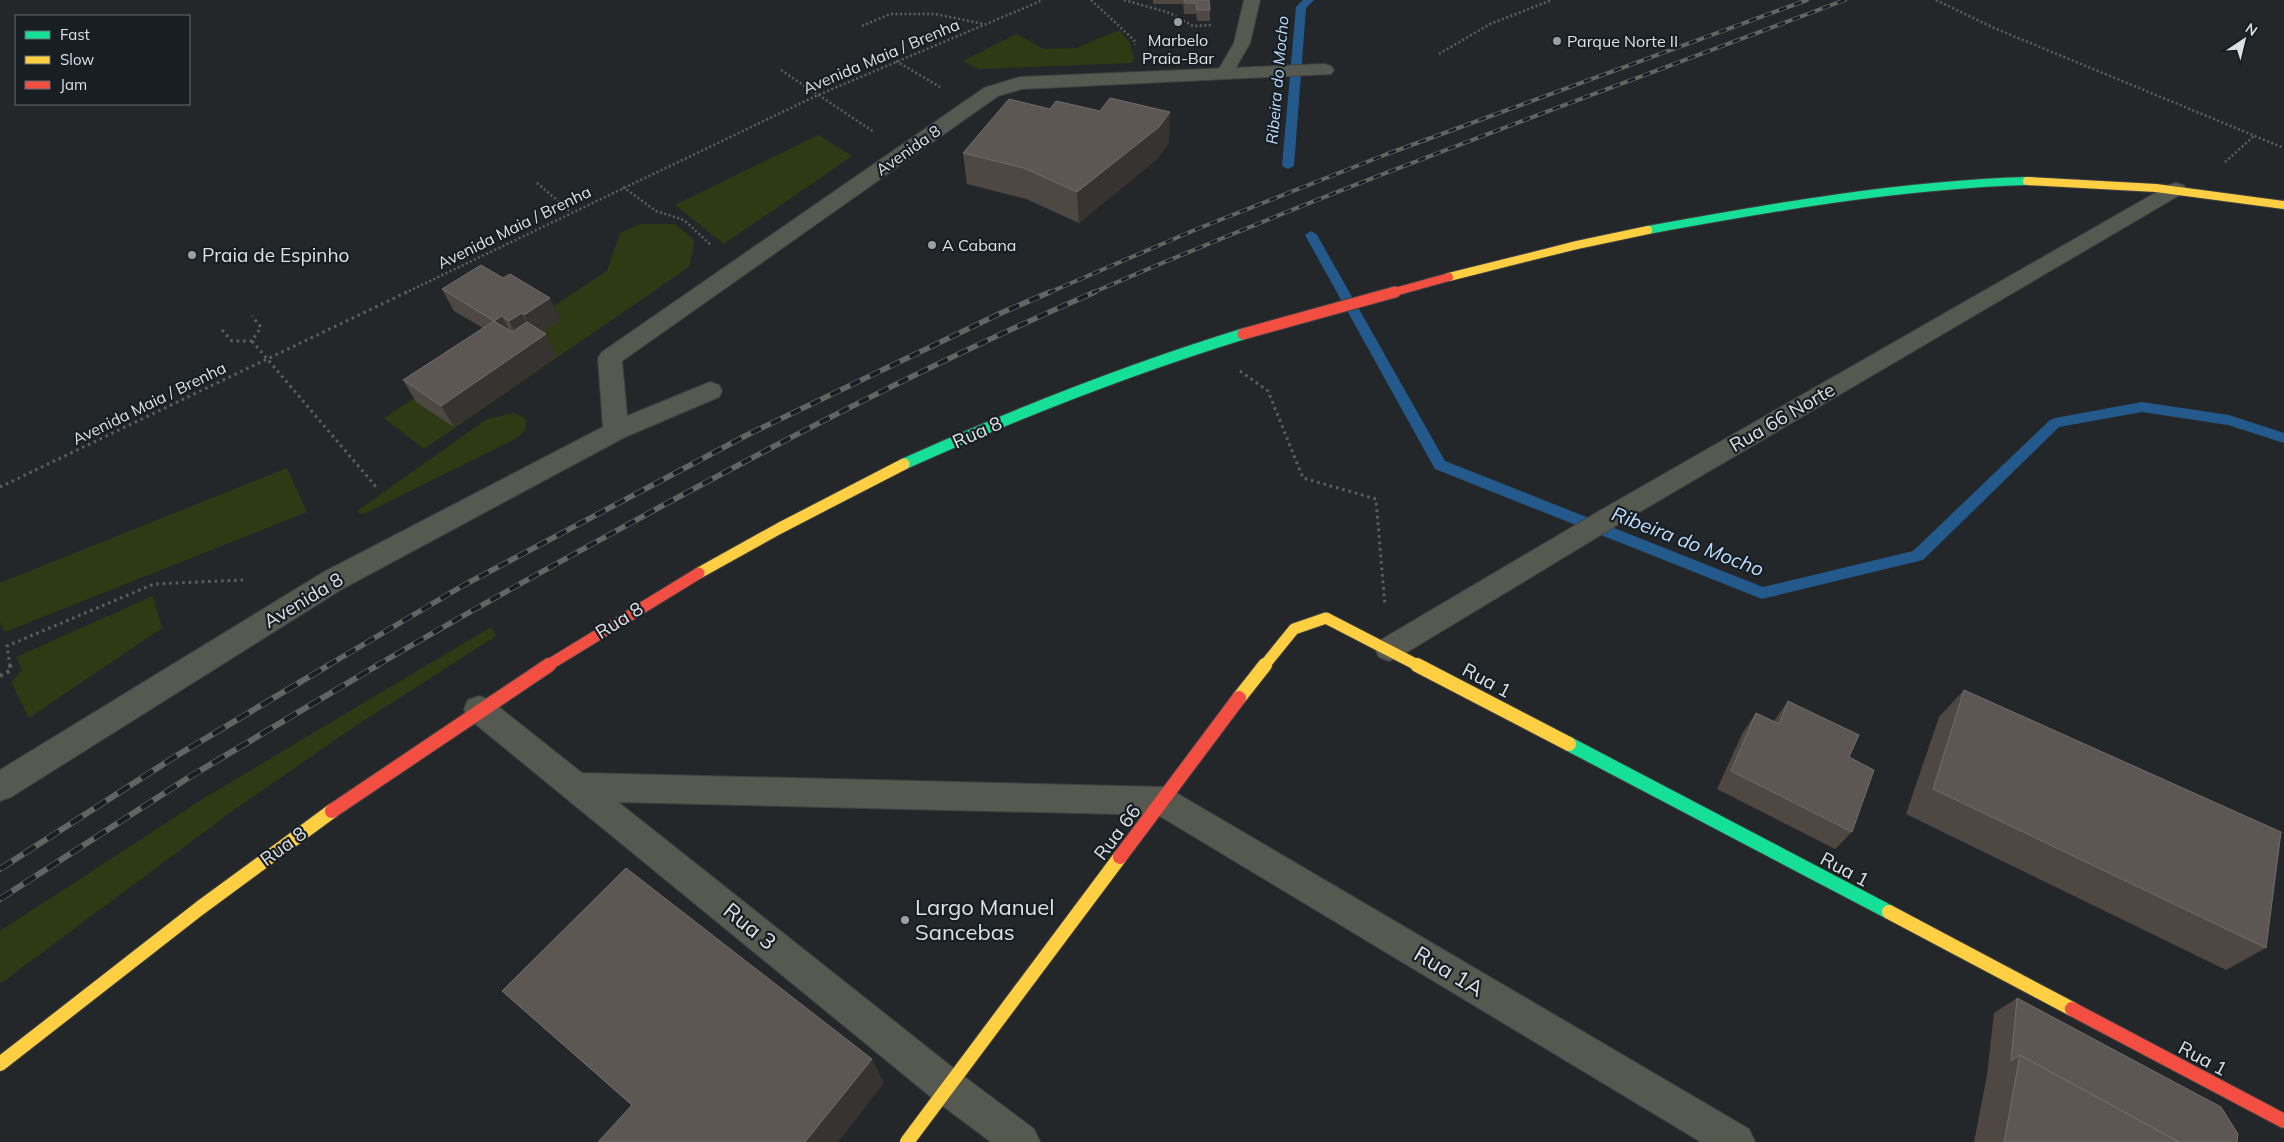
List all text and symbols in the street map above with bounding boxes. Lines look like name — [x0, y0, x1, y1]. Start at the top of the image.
street label: Avenida Maia / Brenha — [800, 14, 962, 98]
legend — [15, 15, 190, 105]
water label: Ribeira do Mocho — [1261, 15, 1293, 145]
north arrow — [2219, 15, 2269, 65]
marker: Marbelo Praia-Bar — [1172, 16, 1184, 28]
text: N — [2242, 19, 2261, 40]
text: Fast — [60, 25, 90, 44]
place label: Marbelo Praia-Bar — [1142, 30, 1214, 68]
place label: Parque Norte II — [1567, 31, 1678, 51]
marker: Parque Norte II — [1551, 35, 1563, 47]
text: Slow — [60, 50, 94, 69]
text: Jam — [60, 75, 87, 94]
street label: Avenida 8 — [872, 120, 944, 180]
street label: Avenida Maia / Brenha — [434, 181, 594, 273]
place label: A Cabana — [942, 235, 1016, 255]
marker: A Cabana — [926, 239, 938, 251]
place label: Praia de Espinho — [202, 243, 349, 267]
marker: Praia de Espinho — [186, 249, 198, 261]
street label: Avenida Maia / Brenha — [69, 357, 229, 449]
street label: Rua 66 Norte — [1725, 377, 1839, 457]
street label: Rua 8 — [948, 410, 1006, 454]
water label: Ribeira do Mocho — [1608, 501, 1768, 581]
street label: Avenida 8 — [259, 567, 347, 633]
street label: Rua 8 — [591, 596, 647, 644]
street label: Rua 1 — [1458, 657, 1516, 703]
street label: Rua 66 — [1088, 800, 1146, 864]
street label: Rua 8 — [255, 821, 311, 871]
street label: Rua 1 — [1816, 846, 1874, 892]
place label: Largo Manuel Sancebas — [915, 893, 1054, 946]
street label: Rua 3 — [718, 896, 782, 956]
marker: Largo Manuel Sancebas — [899, 914, 911, 926]
street label: Rua 1A — [1409, 939, 1489, 1003]
street label: Rua 1 — [2174, 1035, 2232, 1081]

